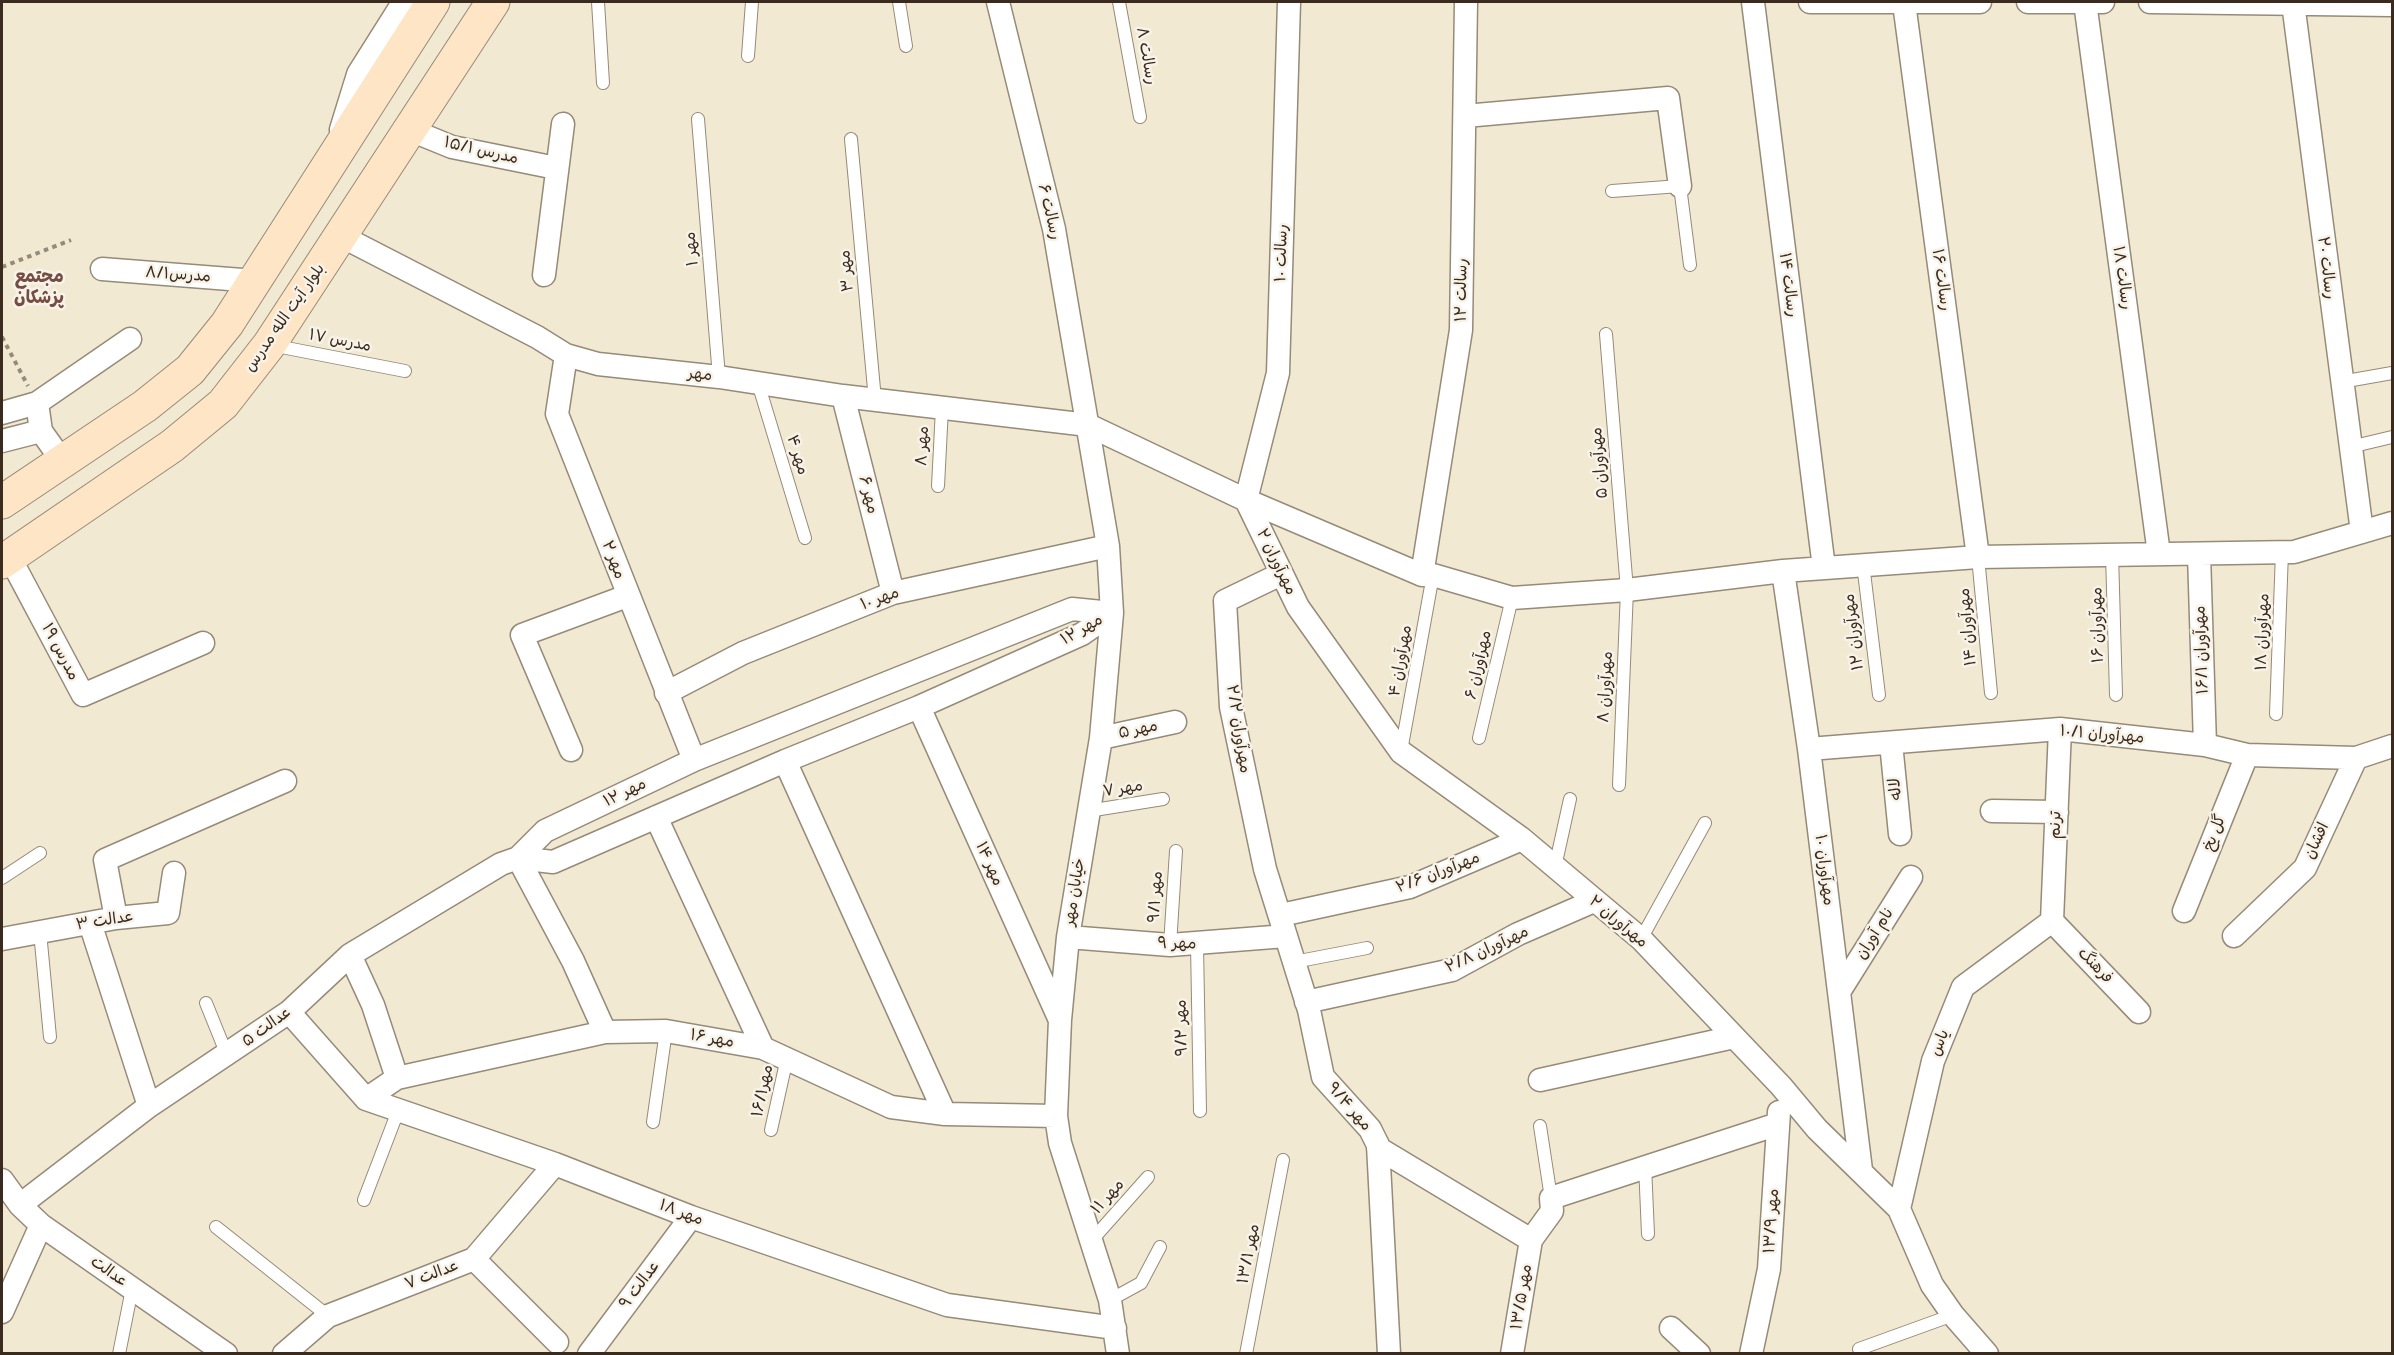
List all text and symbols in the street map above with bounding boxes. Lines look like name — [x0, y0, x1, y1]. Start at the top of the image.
street label: رسالت ۸ — [1131, 26, 1161, 86]
street label: مدرس ۱۵/۱ — [442, 133, 520, 169]
street label: رسالت ۶ — [1033, 182, 1065, 242]
street label: رسالت ۱۰ — [1271, 224, 1293, 282]
street label: مهر ۱ — [681, 231, 703, 267]
street label: رسالت ۲۰ — [2313, 235, 2339, 301]
street label: رسالت ۱۸ — [2108, 245, 2136, 311]
street label: رسالت ۱۶ — [1927, 248, 1955, 312]
street label: مهر ۳ — [836, 249, 858, 293]
street label: رسالت ۱۴ — [1775, 252, 1801, 318]
street label: رسالت ۱۲ — [1452, 258, 1472, 322]
street label: بلوار آیت الله مدرس — [241, 260, 329, 376]
street label: مدرس۸/۱ — [145, 263, 211, 287]
district label: مجتمع پزشکان — [14, 266, 64, 308]
street label: مدرس ۱۷ — [307, 326, 373, 356]
street label: مهر — [687, 364, 713, 386]
street label: مهر ۸ — [912, 426, 934, 466]
street label: مهرآوران ۵ — [1587, 427, 1613, 499]
street label: مهر ۴ — [782, 433, 812, 477]
street label: مهر ۶ — [854, 474, 882, 516]
street label: مهرآوران ۲ — [1252, 526, 1300, 598]
street label: مهر ۲ — [597, 538, 629, 582]
street label: مهر ۱۰ — [858, 583, 902, 615]
street label: ۱۴ مهرآوران — [1955, 587, 1981, 667]
street label: مهرآوران ۱۶ — [2088, 587, 2108, 663]
street label: مهرآوران ۱۲ — [1840, 593, 1868, 671]
street label: مهرآوران ۱۸ — [2252, 593, 2274, 671]
street label: مهرآوران ۱۶/۱ — [2191, 605, 2213, 695]
street label: مهر ۱۲ — [1058, 610, 1106, 650]
street label: مدرس ۱۹ — [37, 620, 83, 684]
street label: مهرآوران ۴ — [1385, 624, 1417, 698]
street label: مهرآوران ۶ — [1462, 629, 1496, 701]
street label: مهرآوران ۸ — [1595, 651, 1617, 723]
street label: مهرآوران ۲/۲ — [1222, 683, 1254, 775]
street label: مهر ۵ — [1117, 716, 1159, 744]
street label: مهرآوران ۱۰/۱ — [2059, 722, 2145, 748]
street label: مهر ۱۲ — [600, 774, 650, 812]
street label: مهر ۷ — [1102, 776, 1144, 802]
street label: لاله — [1885, 777, 1907, 801]
street label: ترنم — [2046, 811, 2066, 839]
street label: گل یخ — [2199, 812, 2231, 854]
street label: افشان — [2300, 820, 2334, 862]
street label: مهرآوران ۱۰ — [1810, 833, 1838, 907]
street label: مهر ۱۴ — [971, 839, 1007, 889]
street label: مهرآوران ۲/۶ — [1393, 848, 1483, 898]
street label: خیابان مهر — [1060, 857, 1090, 927]
street label: مهر ۹/۱ — [1145, 870, 1167, 924]
street label: مهرآوران ۲ — [1585, 892, 1651, 952]
street label: نام آوران — [1852, 905, 1898, 963]
street label: عدالت ۳ — [75, 907, 135, 935]
street label: مهرآوران ۲/۸ — [1442, 922, 1532, 978]
street label: مهر ۹ — [1157, 934, 1197, 954]
street label: فرهنگ — [2073, 944, 2117, 988]
street label: مهر ۹/۲ — [1172, 999, 1192, 1057]
street label: عدالت ۵ — [238, 1003, 296, 1051]
street label: مهر ۱۶ — [689, 1026, 735, 1052]
street label: یاس — [1926, 1027, 1954, 1059]
street label: مهر۱۶/۱ — [748, 1063, 778, 1119]
street label: مهر ۹/۴ — [1323, 1079, 1375, 1135]
street label: مهر ۱۱ — [1087, 1176, 1129, 1218]
street label: مهر ۱۳/۹ — [1760, 1188, 1784, 1254]
street label: مهر ۱۸ — [656, 1196, 706, 1230]
street label: مهر ۱۳/۱ — [1234, 1222, 1264, 1286]
street label: عدالت — [87, 1252, 131, 1292]
street label: عدالت ۷ — [402, 1256, 462, 1294]
street label: عدالت ۹ — [616, 1257, 664, 1313]
street label: مهر ۱۳/۵ — [1507, 1263, 1537, 1331]

